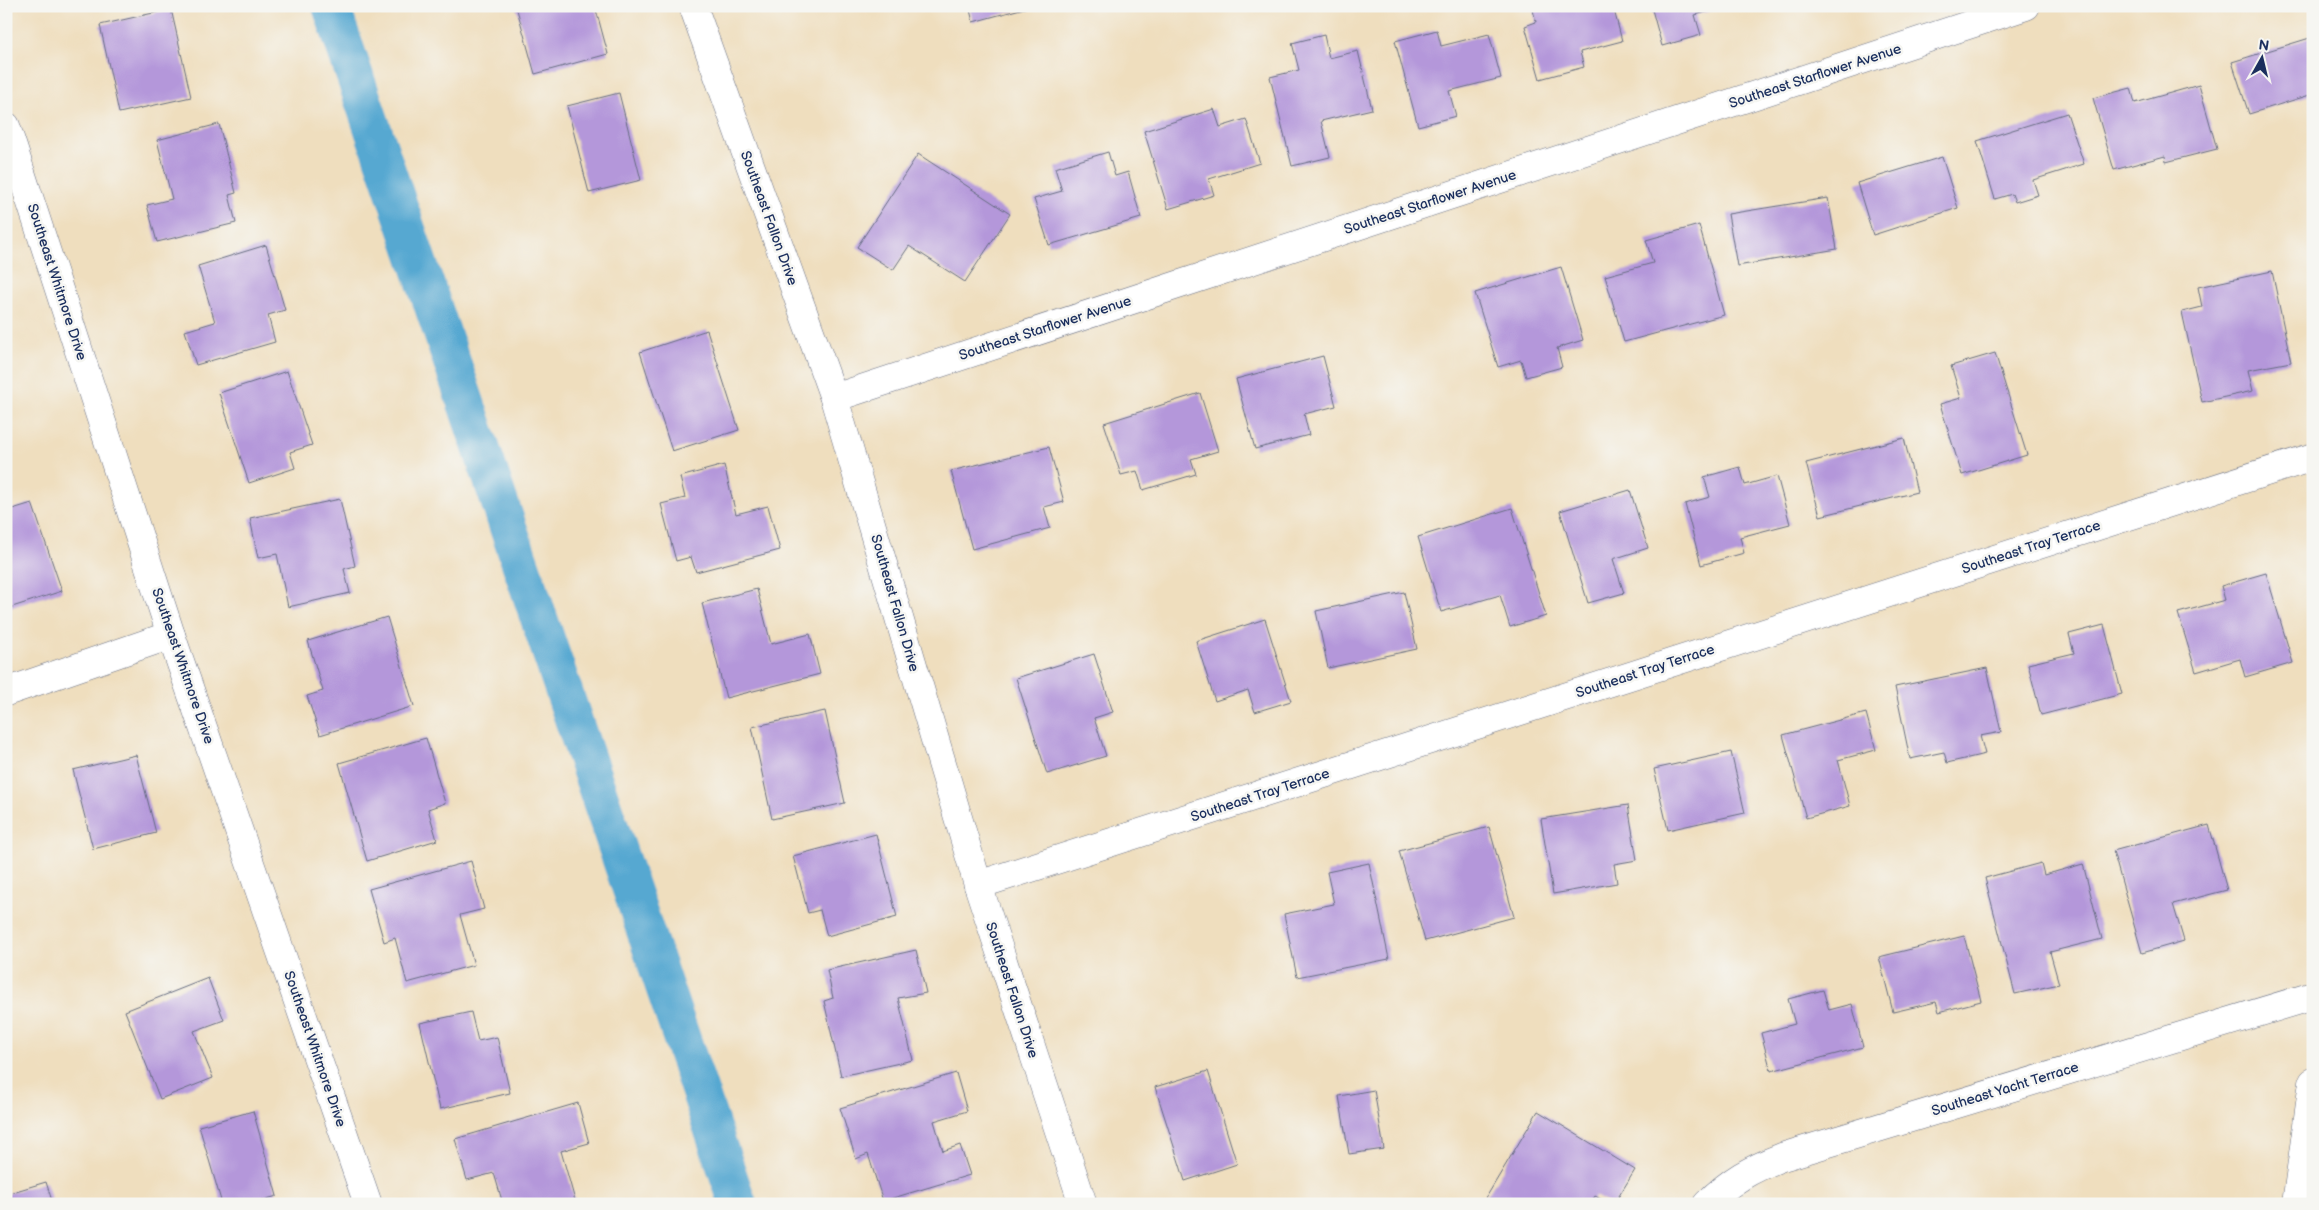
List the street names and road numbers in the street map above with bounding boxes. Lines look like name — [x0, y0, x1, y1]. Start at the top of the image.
street label: Southeast Starflower Avenue — [1727, 40, 1903, 112]
street label: Southeast Fallon Drive — [737, 148, 801, 288]
street label: Southeast Starflower Avenue — [1342, 166, 1518, 238]
street label: Southeast Whitmore Drive — [24, 202, 90, 362]
street label: Southeast Starflower Avenue — [957, 292, 1133, 364]
street label: Southeast Tray Terrace — [1959, 517, 2103, 577]
street label: Southeast Fallon Drive — [867, 532, 923, 674]
street label: Southeast Whitmore Drive — [148, 586, 218, 746]
street label: Southeast Tray Terrace — [1573, 641, 1717, 701]
street label: Southeast Tray Terrace — [1188, 765, 1332, 825]
street label: Southeast Fallon Drive — [982, 920, 1042, 1060]
street label: Southeast Whitmore Drive — [280, 969, 350, 1129]
street label: Southeast Yacht Terrace — [1929, 1059, 2081, 1119]

